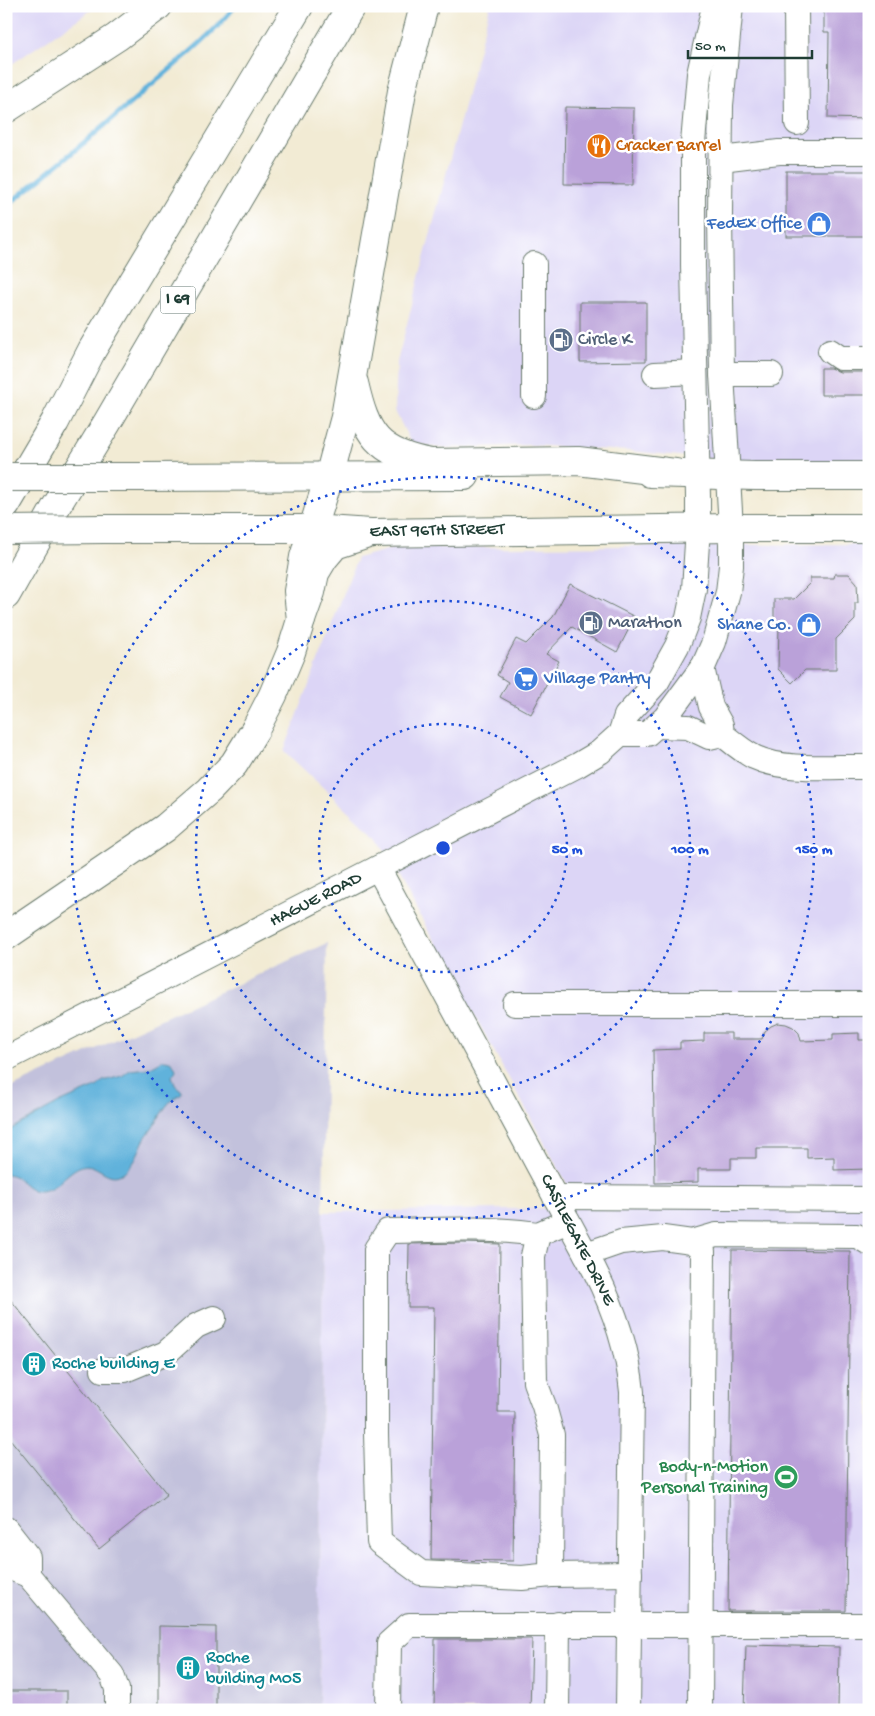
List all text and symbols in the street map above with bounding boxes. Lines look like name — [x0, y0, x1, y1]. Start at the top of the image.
scale bar — [688, 28, 811, 60]
text: 50 m — [695, 38, 726, 56]
restaurant icon: Cracker Barrel — [586, 133, 612, 159]
place label: Cracker Barrel — [616, 136, 721, 157]
shop icon: FedEx Office — [806, 211, 832, 237]
place label: FedEx Office — [706, 214, 803, 235]
road number: I 69 — [160, 286, 196, 314]
fuel station icon: Circle K — [548, 327, 574, 353]
place label: Circle K — [578, 330, 634, 351]
street label: EAST 96TH STREET — [369, 519, 506, 543]
fuel station icon: Marathon — [578, 610, 604, 636]
shop icon: Shane Co. — [796, 612, 822, 638]
place label: Marathon — [608, 613, 682, 634]
place label: Shane Co. — [717, 615, 792, 636]
supermarket icon: Village Pantry — [513, 666, 539, 692]
place label: Village Pantry — [543, 669, 651, 690]
centre of rings — [434, 839, 452, 857]
text: 50 m — [552, 841, 583, 859]
text: 100 m — [670, 841, 709, 859]
text: 150 m — [795, 841, 833, 859]
street label: HAGUE ROAD — [266, 868, 366, 932]
street label: CASTLEGATE DRIVE — [535, 1171, 620, 1310]
building icon: Roche building E — [21, 1351, 47, 1377]
place label: Roche building E — [52, 1354, 175, 1375]
place label: Body-n-Motion Personal Training — [640, 1457, 768, 1499]
sports icon: Body-n-Motion Personal Training — [773, 1464, 799, 1490]
place label: Roche building M05 — [206, 1648, 302, 1690]
building icon: Roche building M05 — [175, 1655, 201, 1681]

